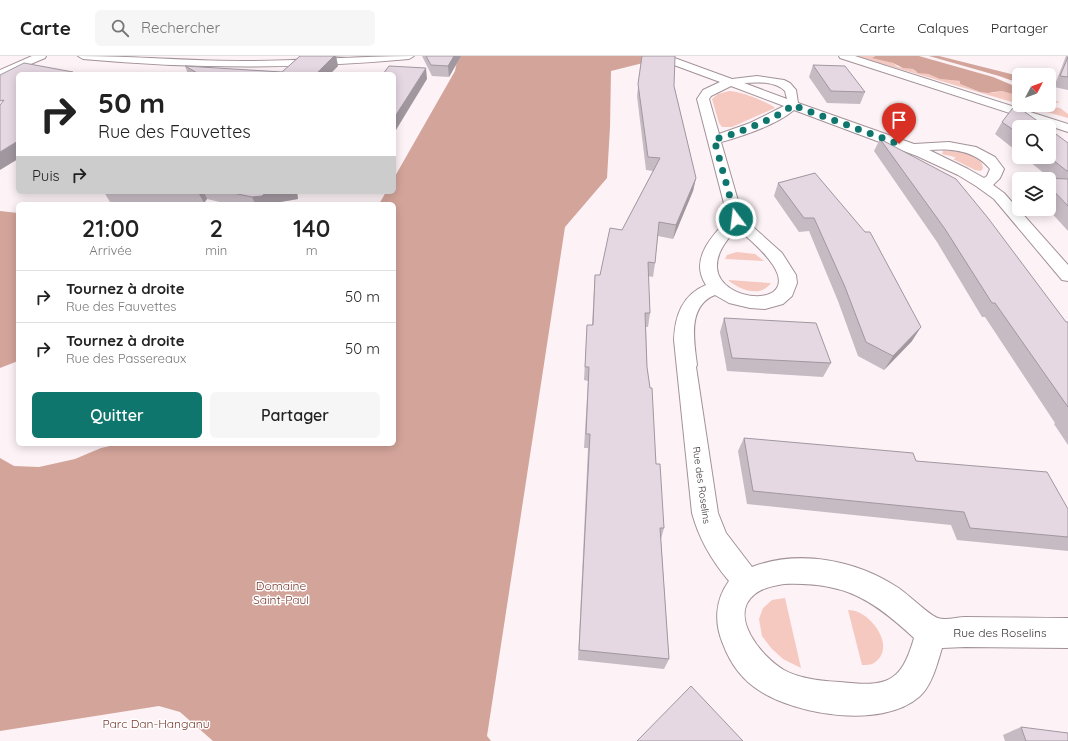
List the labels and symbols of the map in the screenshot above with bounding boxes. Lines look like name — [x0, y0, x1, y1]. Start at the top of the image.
north arrow — [1012, 68, 1056, 112]
pin — [882, 103, 916, 144]
position arrow — [715, 198, 757, 240]
street label: Rue des Roselins — [690, 446, 713, 525]
park label: Domaine Saint-Paul — [253, 578, 309, 607]
street label: Rue des Roselins — [953, 625, 1047, 640]
park label: Parc Dan-Hanganu — [102, 716, 210, 731]

